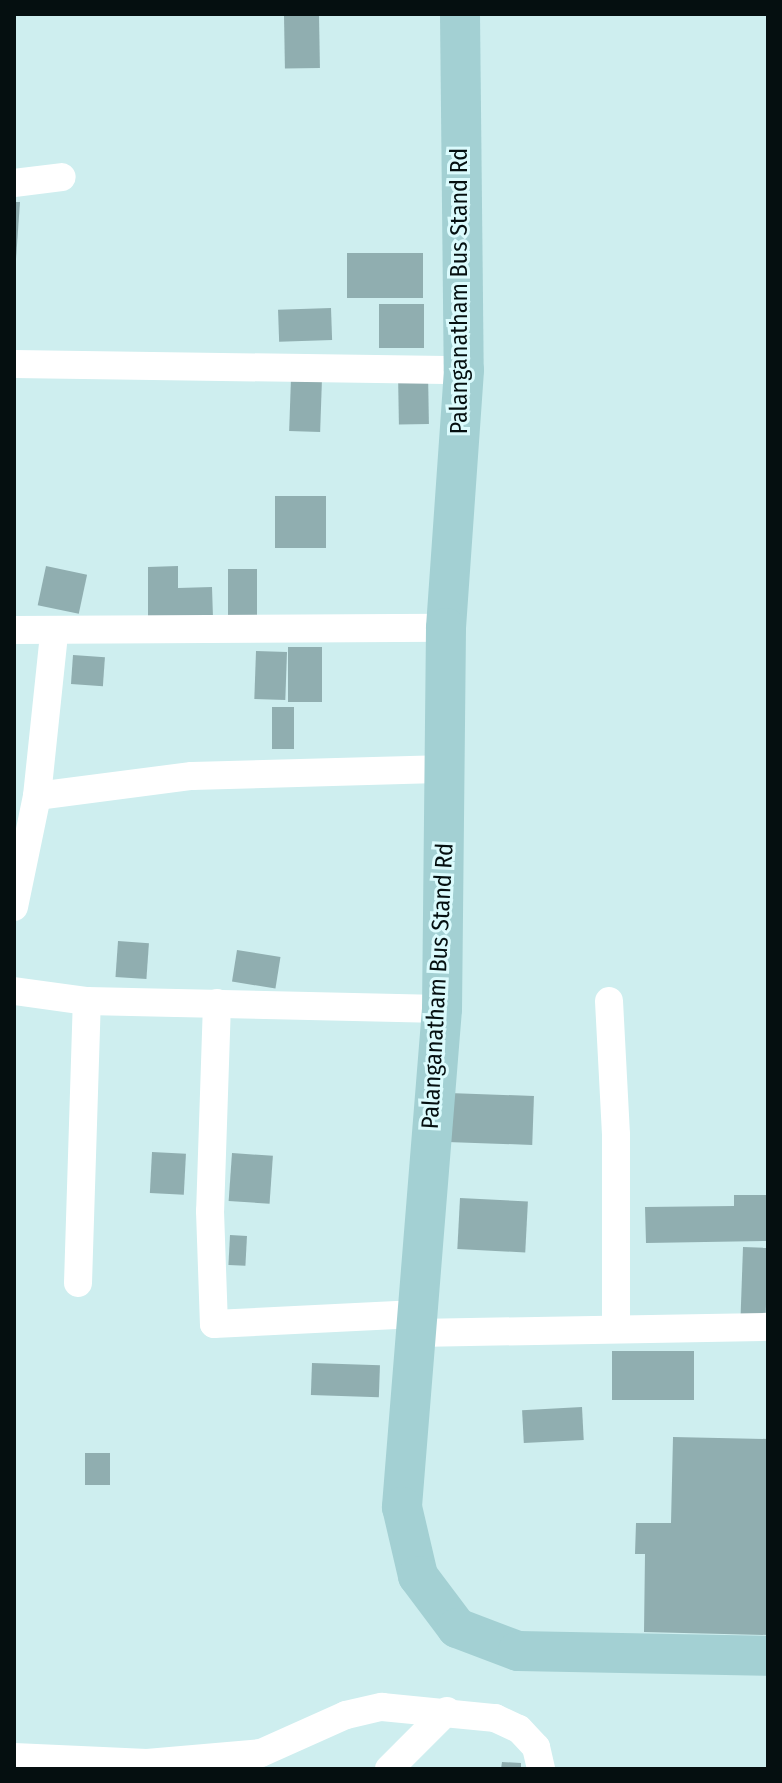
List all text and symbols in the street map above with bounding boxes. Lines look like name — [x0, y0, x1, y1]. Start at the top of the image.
street label: Palanganatham Bus Stand Rd — [446, 148, 474, 434]
street label: Palanganatham Bus Stand Rd — [416, 842, 460, 1130]

